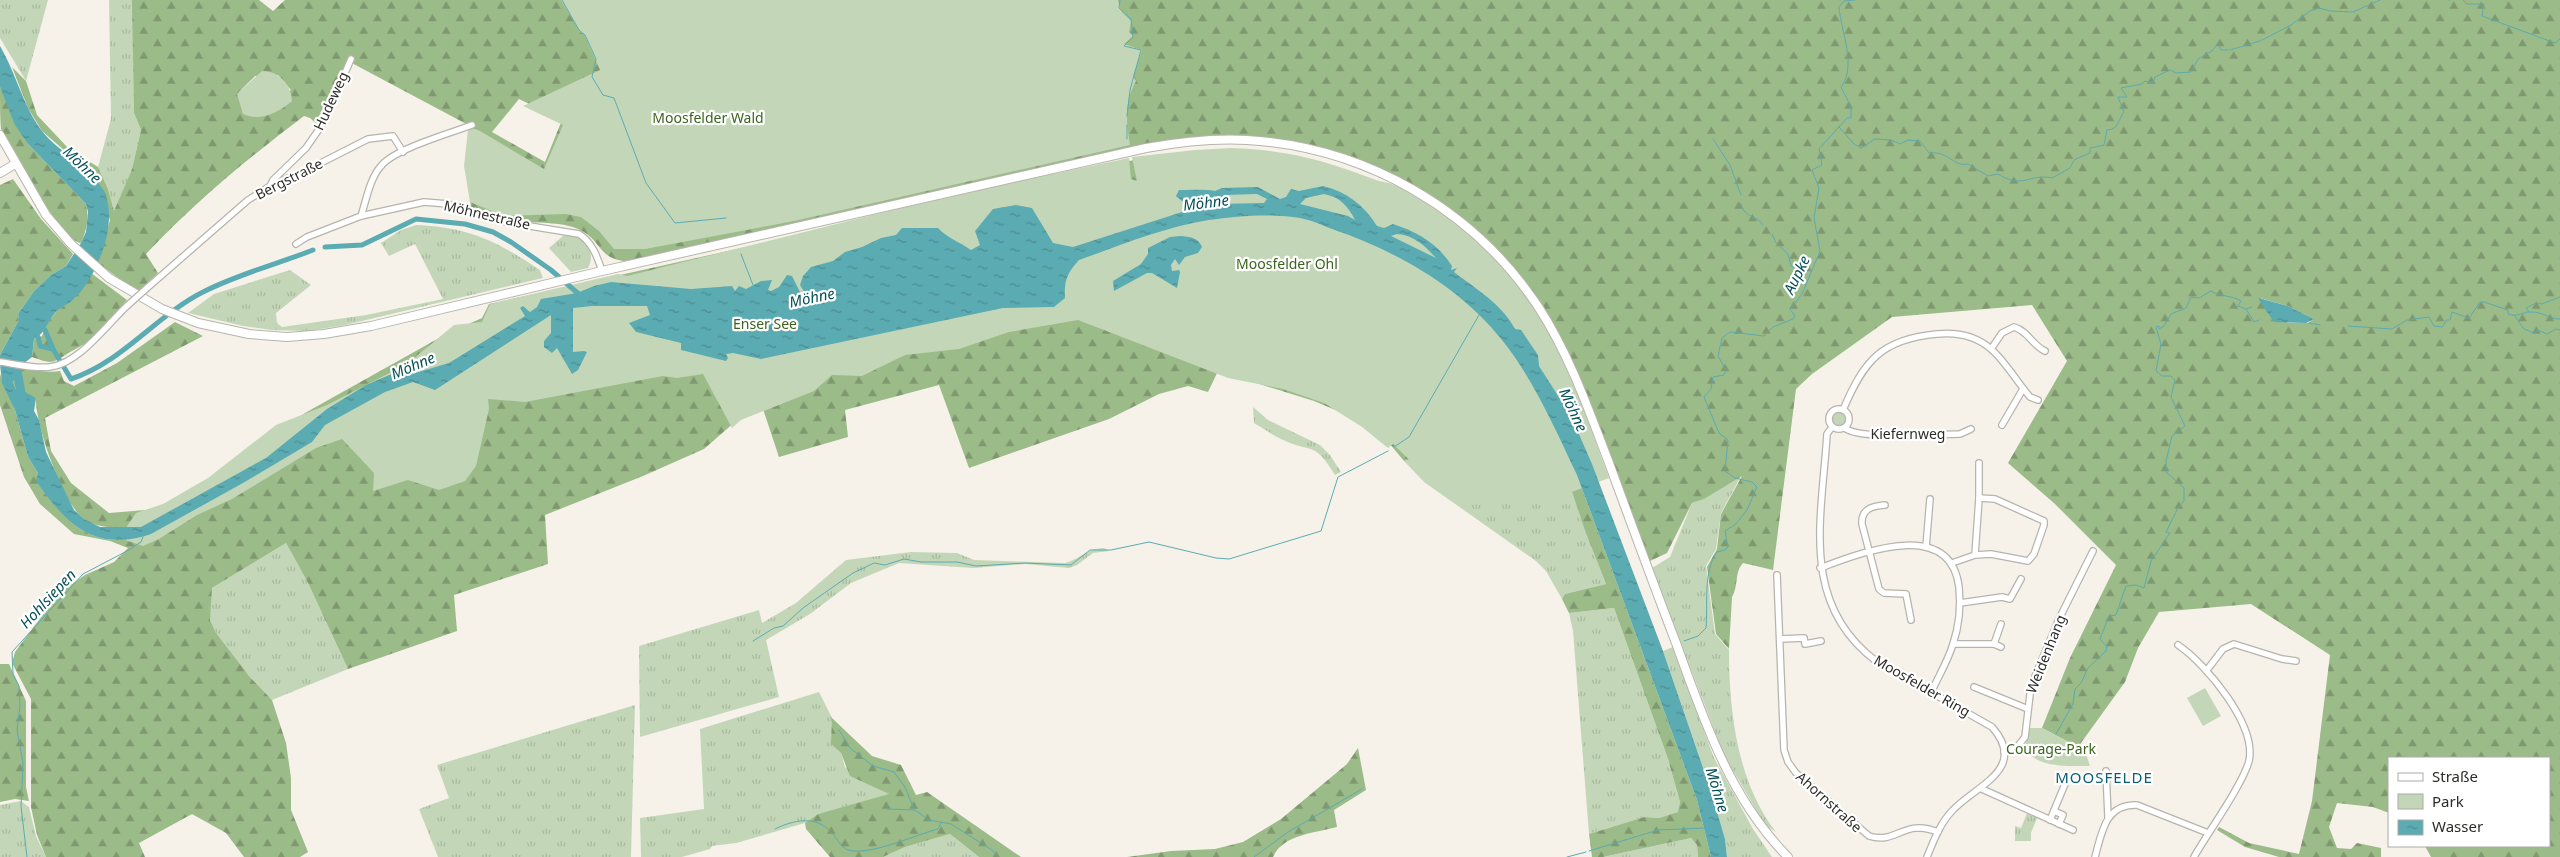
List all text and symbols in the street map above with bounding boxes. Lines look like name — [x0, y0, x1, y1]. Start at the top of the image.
street label: Hudeweg — [309, 68, 352, 133]
park label: Moosfelder Wald — [652, 108, 764, 127]
water label: Möhne — [59, 141, 107, 188]
street label: Bergstraße — [252, 153, 326, 204]
water label: Möhne — [1182, 189, 1230, 215]
street label: Möhnestraße — [442, 195, 532, 234]
water label: Aupke — [1778, 252, 1814, 298]
park label: Moosfelder Ohl — [1236, 254, 1338, 273]
water label: Möhne — [787, 282, 837, 312]
park label: Enser See — [733, 314, 797, 333]
water label: Möhne — [388, 347, 438, 383]
water label: Möhne — [1555, 385, 1593, 435]
street label: Kiefernweg — [1871, 424, 1945, 443]
water label: Hohlsiepen — [15, 564, 80, 632]
street label: Weidenhang — [2021, 612, 2070, 696]
street label: Moosfelder Ring — [1871, 650, 1974, 721]
park label: Courage-Park — [2006, 739, 2096, 758]
legend — [2388, 757, 2550, 847]
water label: Möhne — [1702, 765, 1734, 815]
text: Straße — [2432, 766, 2478, 786]
street label: Ahornstraße — [1792, 767, 1866, 836]
district label: MOOSFELDE — [2055, 767, 2153, 787]
text: Park — [2432, 791, 2464, 811]
text: Wasser — [2432, 816, 2483, 836]

